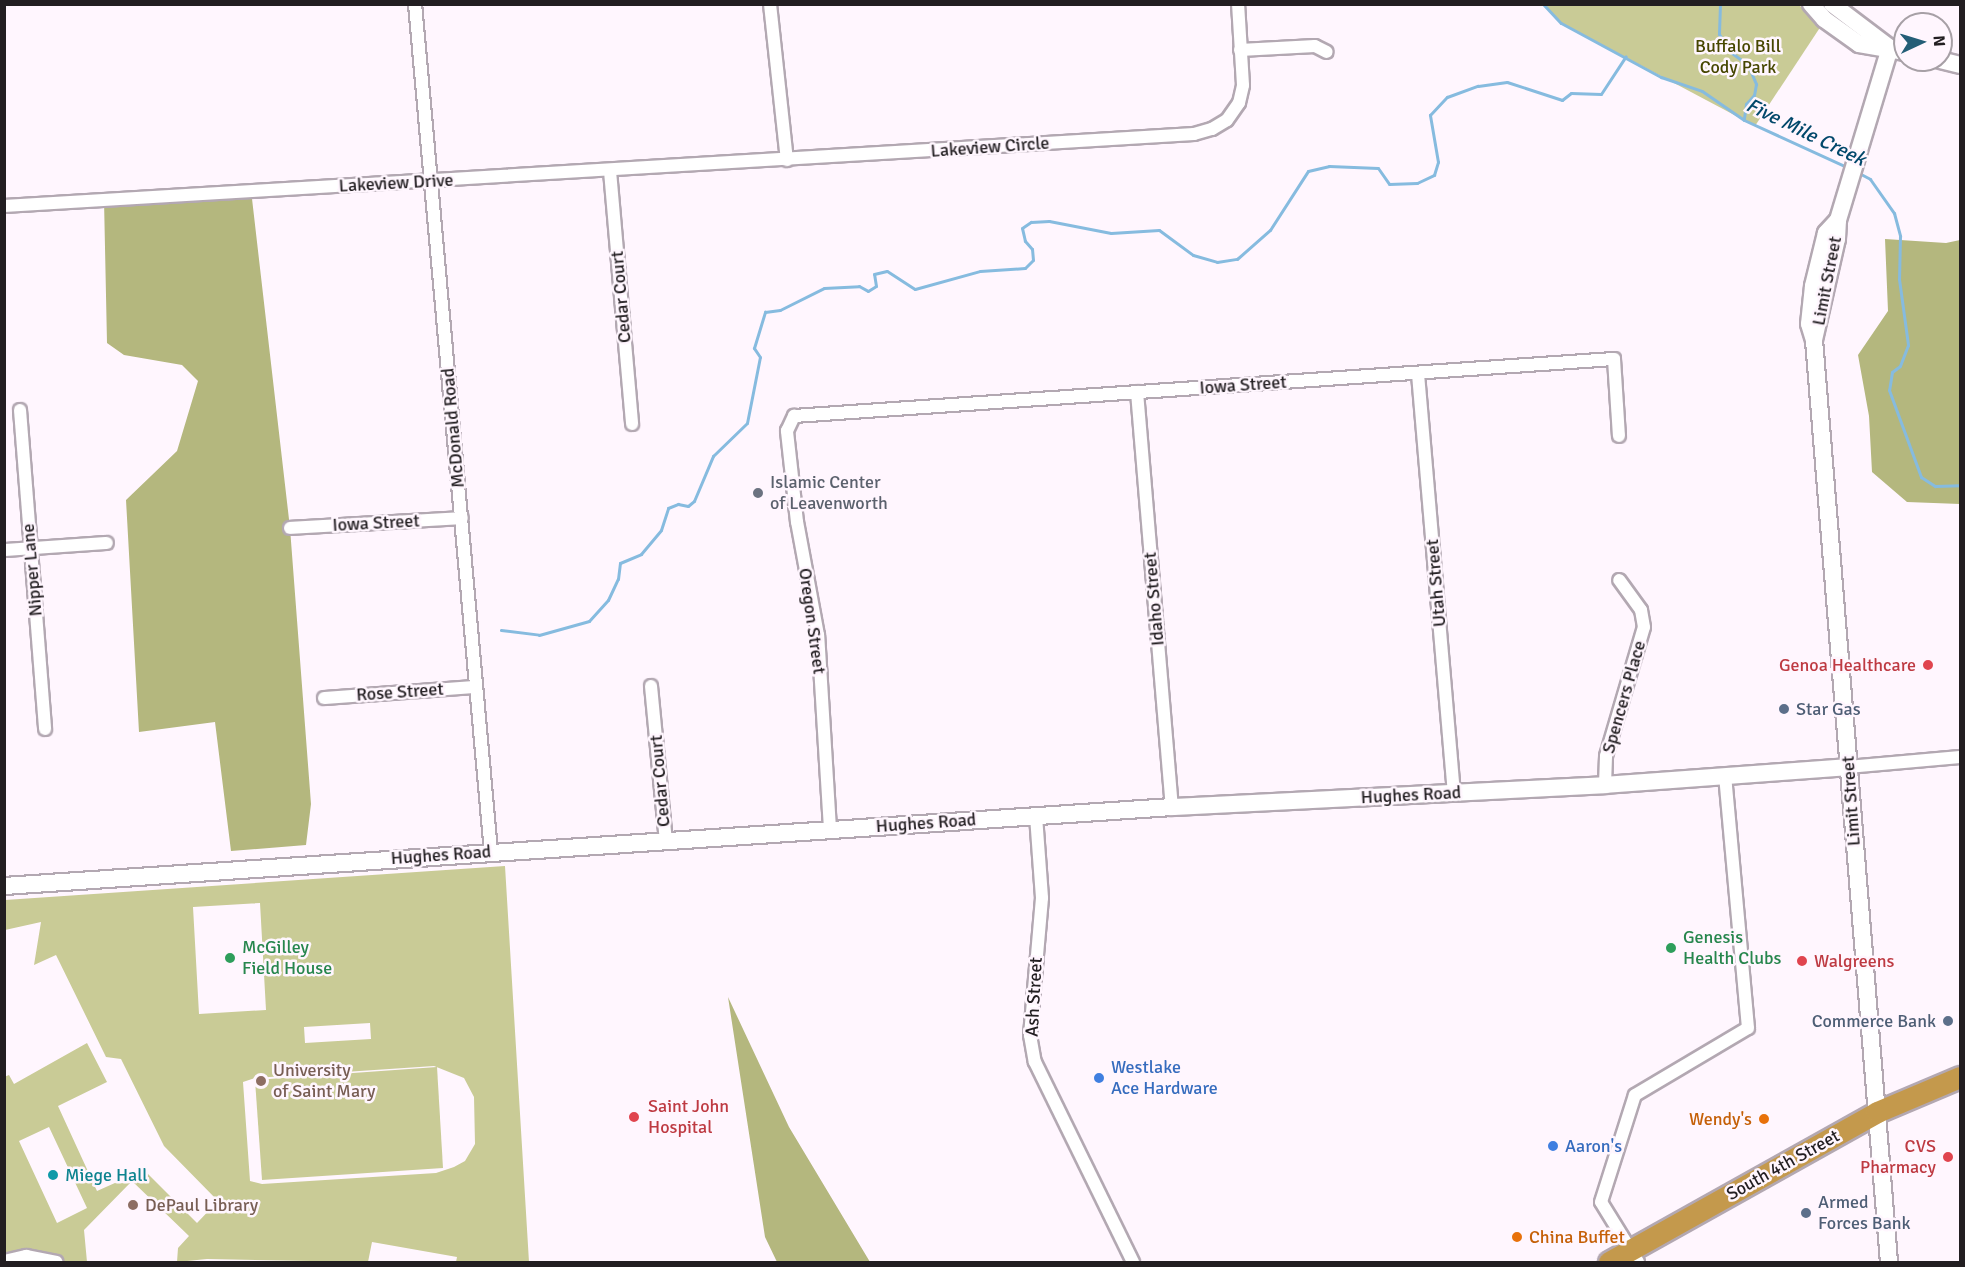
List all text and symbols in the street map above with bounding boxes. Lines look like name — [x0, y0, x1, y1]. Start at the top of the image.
north arrow — [1893, 12, 1953, 72]
text: N — [1929, 35, 1949, 47]
park label: Buffalo Bill Cody Park — [1695, 36, 1781, 78]
water label: Five Mile Creek — [1742, 93, 1870, 171]
street label: Lakeview Circle — [930, 132, 1050, 162]
street label: Lakeview Drive — [338, 169, 454, 197]
street label: Limit Street — [1808, 235, 1846, 327]
street label: Cedar Court — [606, 250, 636, 344]
street label: McDonald Road — [437, 367, 469, 489]
street label: Iowa Street — [1199, 371, 1287, 399]
place label: Islamic Center of Leavenworth — [770, 472, 888, 514]
marker: Islamic Center of Leavenworth — [751, 486, 765, 500]
street label: Iowa Street — [332, 510, 420, 536]
street label: Nipper Lane — [17, 523, 47, 617]
street label: Utah Street — [1421, 538, 1451, 628]
street label: Idaho Street — [1139, 551, 1169, 647]
street label: Oregon Street — [794, 567, 830, 675]
street label: Spencers Place — [1598, 638, 1650, 756]
place label: Genoa Healthcare — [1779, 654, 1916, 676]
marker: Genoa Healthcare — [1921, 658, 1935, 672]
street label: Rose Street — [356, 678, 444, 706]
place label: Star Gas — [1796, 698, 1861, 720]
marker: Star Gas — [1777, 702, 1791, 716]
street label: Cedar Court — [645, 734, 675, 828]
street label: Limit Street — [1837, 755, 1865, 847]
street label: Hughes Road — [1360, 782, 1462, 808]
street label: Hughes Road — [875, 809, 977, 837]
street label: Hughes Road — [390, 841, 492, 869]
place label: Genesis Health Clubs — [1683, 927, 1781, 970]
place label: McGilley Field House — [242, 937, 332, 980]
marker: Genesis Health Clubs — [1664, 941, 1678, 955]
place label: Walgreens — [1814, 950, 1894, 972]
marker: McGilley Field House — [223, 951, 237, 965]
marker: Walgreens — [1795, 954, 1809, 968]
street label: Ash Street — [1021, 957, 1047, 1037]
place label: Commerce Bank — [1812, 1010, 1936, 1032]
marker: Commerce Bank — [1941, 1014, 1955, 1028]
place label: Westlake Ace Hardware — [1111, 1057, 1218, 1100]
place label: University of Saint Mary — [273, 1060, 376, 1102]
marker: Westlake Ace Hardware — [1092, 1071, 1106, 1085]
marker: University of Saint Mary — [254, 1074, 268, 1088]
place label: Saint John Hospital — [648, 1096, 729, 1138]
marker: Saint John Hospital — [625, 1108, 643, 1126]
place label: Wendy's — [1689, 1108, 1752, 1130]
marker: Wendy's — [1757, 1112, 1771, 1126]
street label: South 4th Street — [1723, 1125, 1843, 1205]
place label: Aaron's — [1565, 1135, 1622, 1157]
place label: CVS Pharmacy — [1860, 1136, 1936, 1178]
marker: Aaron's — [1546, 1139, 1560, 1153]
marker: CVS Pharmacy — [1941, 1150, 1955, 1164]
place label: Miege Hall — [65, 1164, 148, 1186]
marker: Miege Hall — [46, 1168, 60, 1182]
place label: Armed Forces Bank — [1818, 1192, 1911, 1234]
place label: DePaul Library — [145, 1194, 258, 1216]
marker: DePaul Library — [126, 1198, 140, 1212]
marker: Armed Forces Bank — [1799, 1206, 1813, 1220]
place label: China Buffet — [1529, 1226, 1625, 1248]
marker: China Buffet — [1510, 1230, 1524, 1244]

